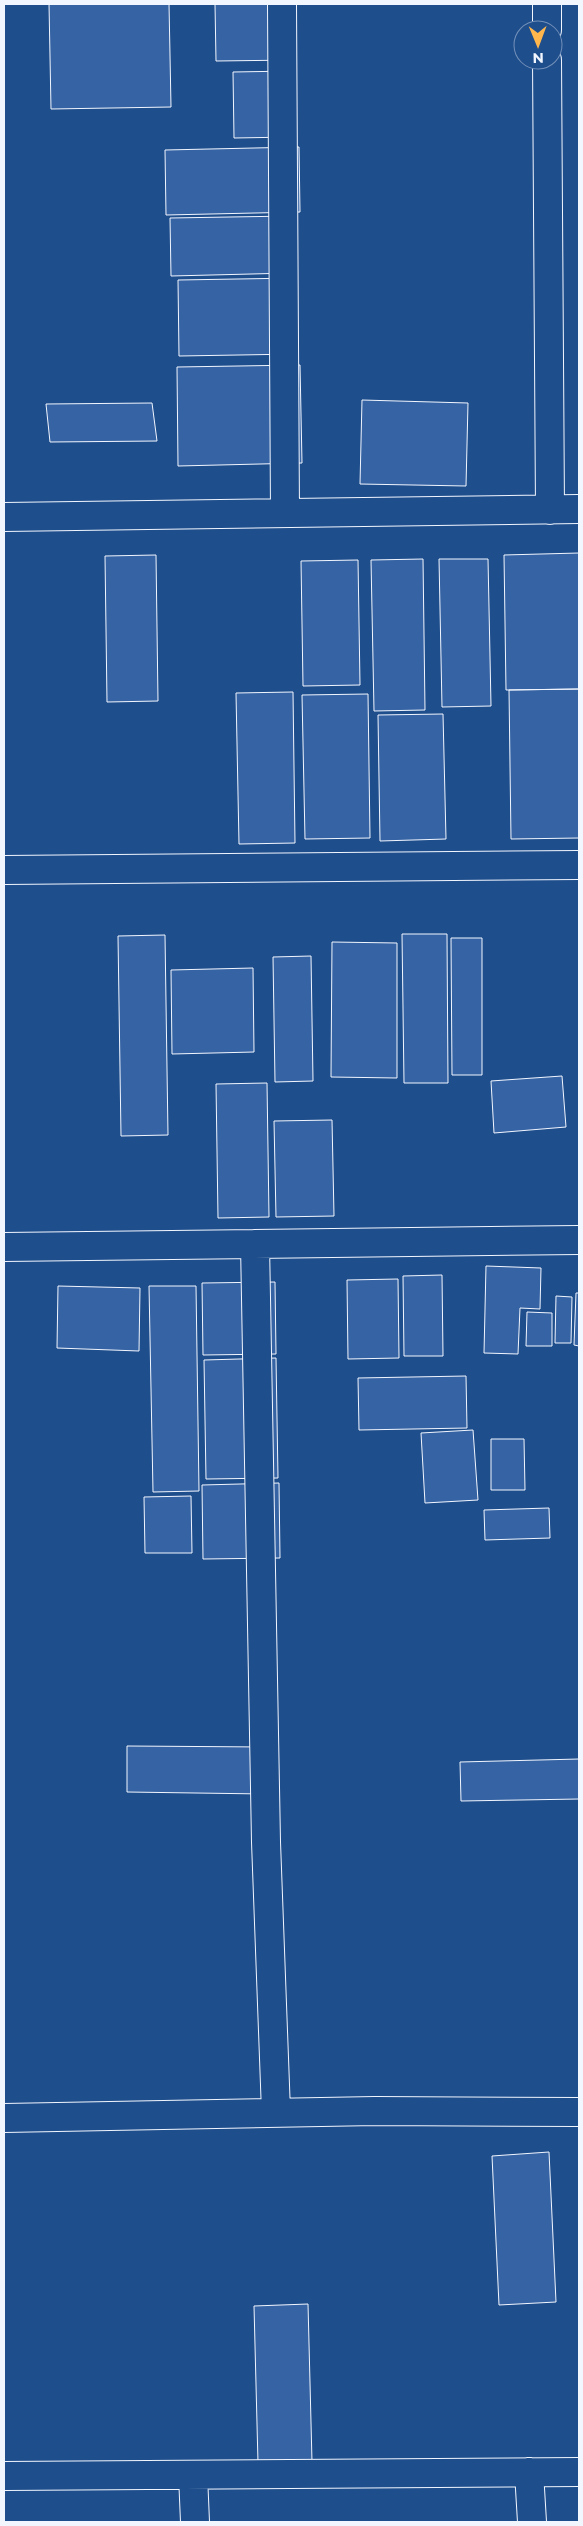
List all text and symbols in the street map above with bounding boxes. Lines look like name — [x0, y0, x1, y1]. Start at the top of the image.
north arrow — [513, 20, 563, 70]
text: N — [532, 49, 544, 67]

